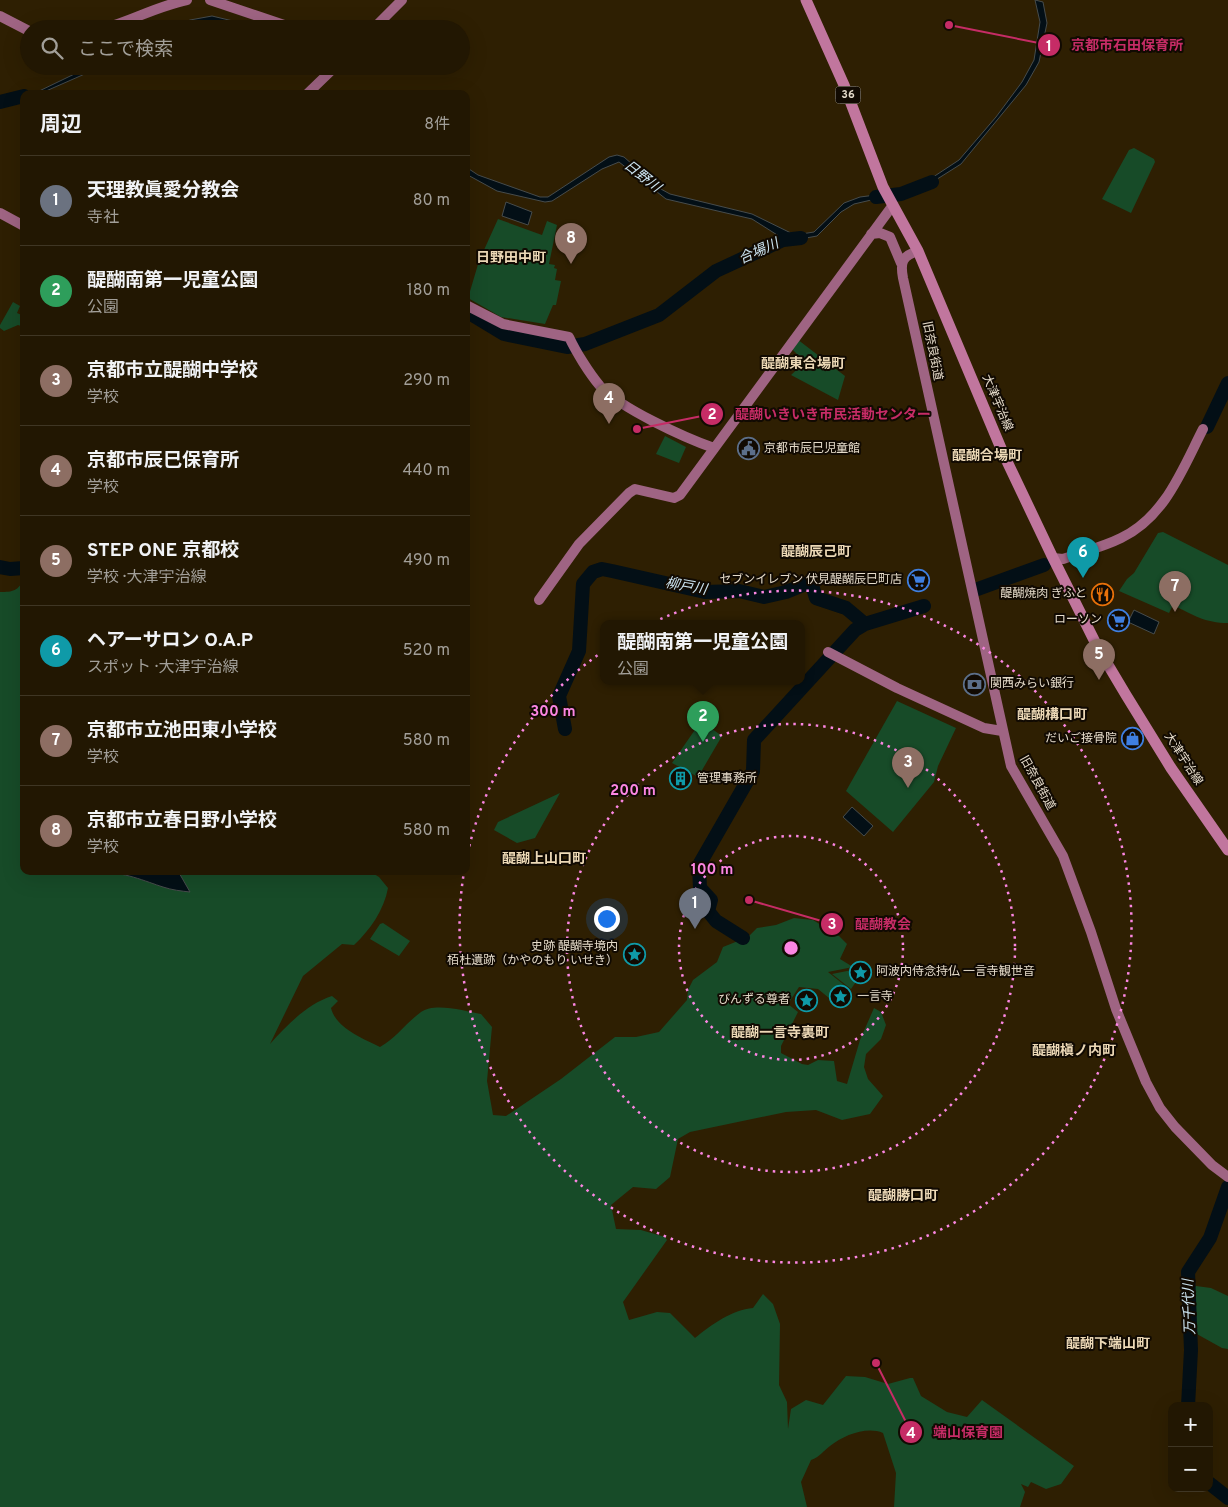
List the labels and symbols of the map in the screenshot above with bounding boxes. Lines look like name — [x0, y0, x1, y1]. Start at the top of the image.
callout: 京都市石田保育所 — [1036, 31, 1193, 60]
text: 1 — [1046, 38, 1052, 57]
text: 京都市石田保育所 — [1071, 38, 1183, 55]
road number: 36 — [836, 86, 860, 104]
water label: 日野川 — [620, 157, 665, 198]
pin: 8 — [555, 223, 587, 264]
water label: 合場川 — [736, 235, 783, 268]
district label: 日野田中町 — [476, 250, 546, 267]
street label: 旧奈良街道 — [918, 320, 946, 382]
district label: 醍醐東合場町 — [761, 356, 845, 373]
street label: 大津宇治線 — [978, 372, 1016, 434]
pin: 4 — [593, 383, 625, 424]
callout: 醍醐いきいき市民活動センター — [700, 399, 941, 428]
text: 2 — [707, 406, 717, 425]
text: 醍醐いきいき市民活動センター — [735, 406, 931, 424]
public building icon: 京都市辰巳児童館 — [736, 437, 760, 461]
place label: 京都市辰巳児童館 — [764, 441, 860, 457]
district label: 醍醐合場町 — [952, 448, 1022, 465]
pin: 6 — [1067, 537, 1099, 578]
district label: 醍醐辰己町 — [781, 544, 851, 561]
supermarket icon: セブンイレブン 伏見醍醐辰巳町店 — [906, 568, 930, 592]
pin: 7 — [1159, 571, 1191, 612]
place label: セブンイレブン 伏見醍醐辰巳町店 — [719, 572, 902, 588]
water label: 柳戸川 — [664, 575, 710, 599]
restaurant icon: 醍醐焼肉 ぎふと — [1091, 582, 1115, 606]
place label: 醍醐焼肉 ぎふと — [1000, 586, 1087, 602]
supermarket icon: ローソン — [1106, 608, 1130, 632]
place label: ローソン — [1054, 612, 1102, 628]
pin: 5 — [1083, 639, 1115, 680]
bank icon: 関西みらい銀行 — [962, 672, 986, 696]
place label: 関西みらい銀行 — [990, 676, 1074, 692]
pin: 2 — [687, 701, 719, 742]
text: 300 m — [530, 703, 576, 722]
district label: 醍醐構口町 — [1017, 707, 1087, 724]
shop icon: だいご接骨院 — [1121, 727, 1145, 751]
street label: 大津宇治線 — [1160, 729, 1206, 789]
place label: だいご接骨院 — [1045, 731, 1117, 747]
pin: 3 — [892, 747, 924, 788]
street label: 旧奈良街道 — [1015, 753, 1059, 813]
building icon: 管理事務所 — [669, 767, 693, 791]
place label: 管理事務所 — [697, 771, 757, 787]
text: 200 m — [610, 782, 656, 801]
district label: 醍醐上山口町 — [502, 851, 586, 868]
text: 100 m — [691, 861, 733, 880]
pin: 1 — [679, 888, 711, 929]
your location — [594, 906, 620, 932]
callout: 醍醐教会 — [820, 910, 921, 939]
text: 3 — [828, 916, 837, 935]
text: 醍醐教会 — [855, 917, 911, 934]
place label: 史跡 醍醐寺境内 栢杜遺跡（かやのもり いせき） — [447, 939, 618, 969]
centre of rings — [782, 939, 800, 957]
place icon: 史跡 醍醐寺境内 栢杜遺跡（かやのもり いせき） — [622, 942, 646, 966]
place icon: 阿波内侍念持仏 一言寺観世音 — [848, 960, 872, 984]
place label: 阿波内侍念持仏 一言寺観世音 — [876, 964, 1035, 980]
place icon: 一言寺 — [829, 985, 853, 1009]
place icon: びんずる尊者 — [794, 988, 818, 1012]
place label: 一言寺 — [857, 989, 893, 1005]
place label: びんずる尊者 — [718, 992, 790, 1008]
district label: 醍醐一言寺裏町 — [731, 1025, 829, 1042]
district label: 醍醐槇ノ内町 — [1032, 1042, 1116, 1060]
district label: 醍醐勝口町 — [868, 1188, 938, 1205]
water label: 万千代川 — [1180, 1277, 1199, 1335]
district label: 醍醐下端山町 — [1066, 1336, 1150, 1353]
callout: 端山保育園 — [898, 1418, 1013, 1447]
text: 4 — [906, 1425, 916, 1444]
text: 端山保育園 — [933, 1425, 1003, 1442]

